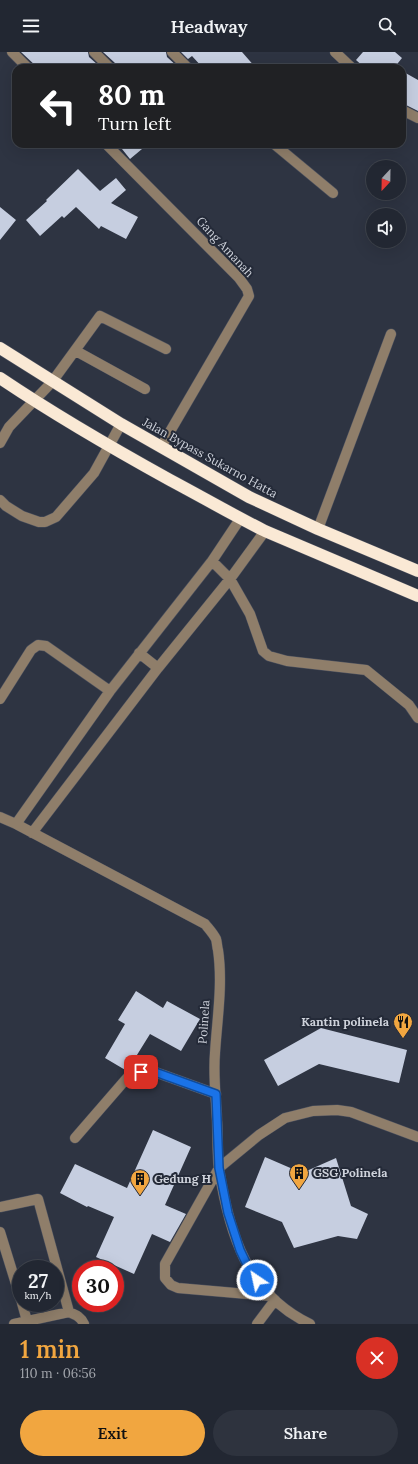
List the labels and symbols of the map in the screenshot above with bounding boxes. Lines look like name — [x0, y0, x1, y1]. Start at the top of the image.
north arrow — [366, 160, 406, 200]
street label: Gang Amanah — [193, 213, 257, 280]
street label: Jalan Bypass Sukarno Hatta — [139, 414, 280, 501]
street label: Polinela — [194, 999, 213, 1044]
restaurant icon: Kantin polinela — [392, 1011, 414, 1039]
place label: Kantin polinela — [301, 1014, 390, 1029]
pin — [124, 1055, 158, 1089]
building icon: GSG Polinela — [288, 1162, 310, 1190]
place label: GSG Polinela — [313, 1165, 388, 1180]
building icon: Gedung H — [129, 1168, 151, 1196]
place label: Gedung H — [154, 1171, 212, 1186]
position arrow — [236, 1259, 278, 1301]
speed limit sign: 30 — [72, 1260, 124, 1312]

